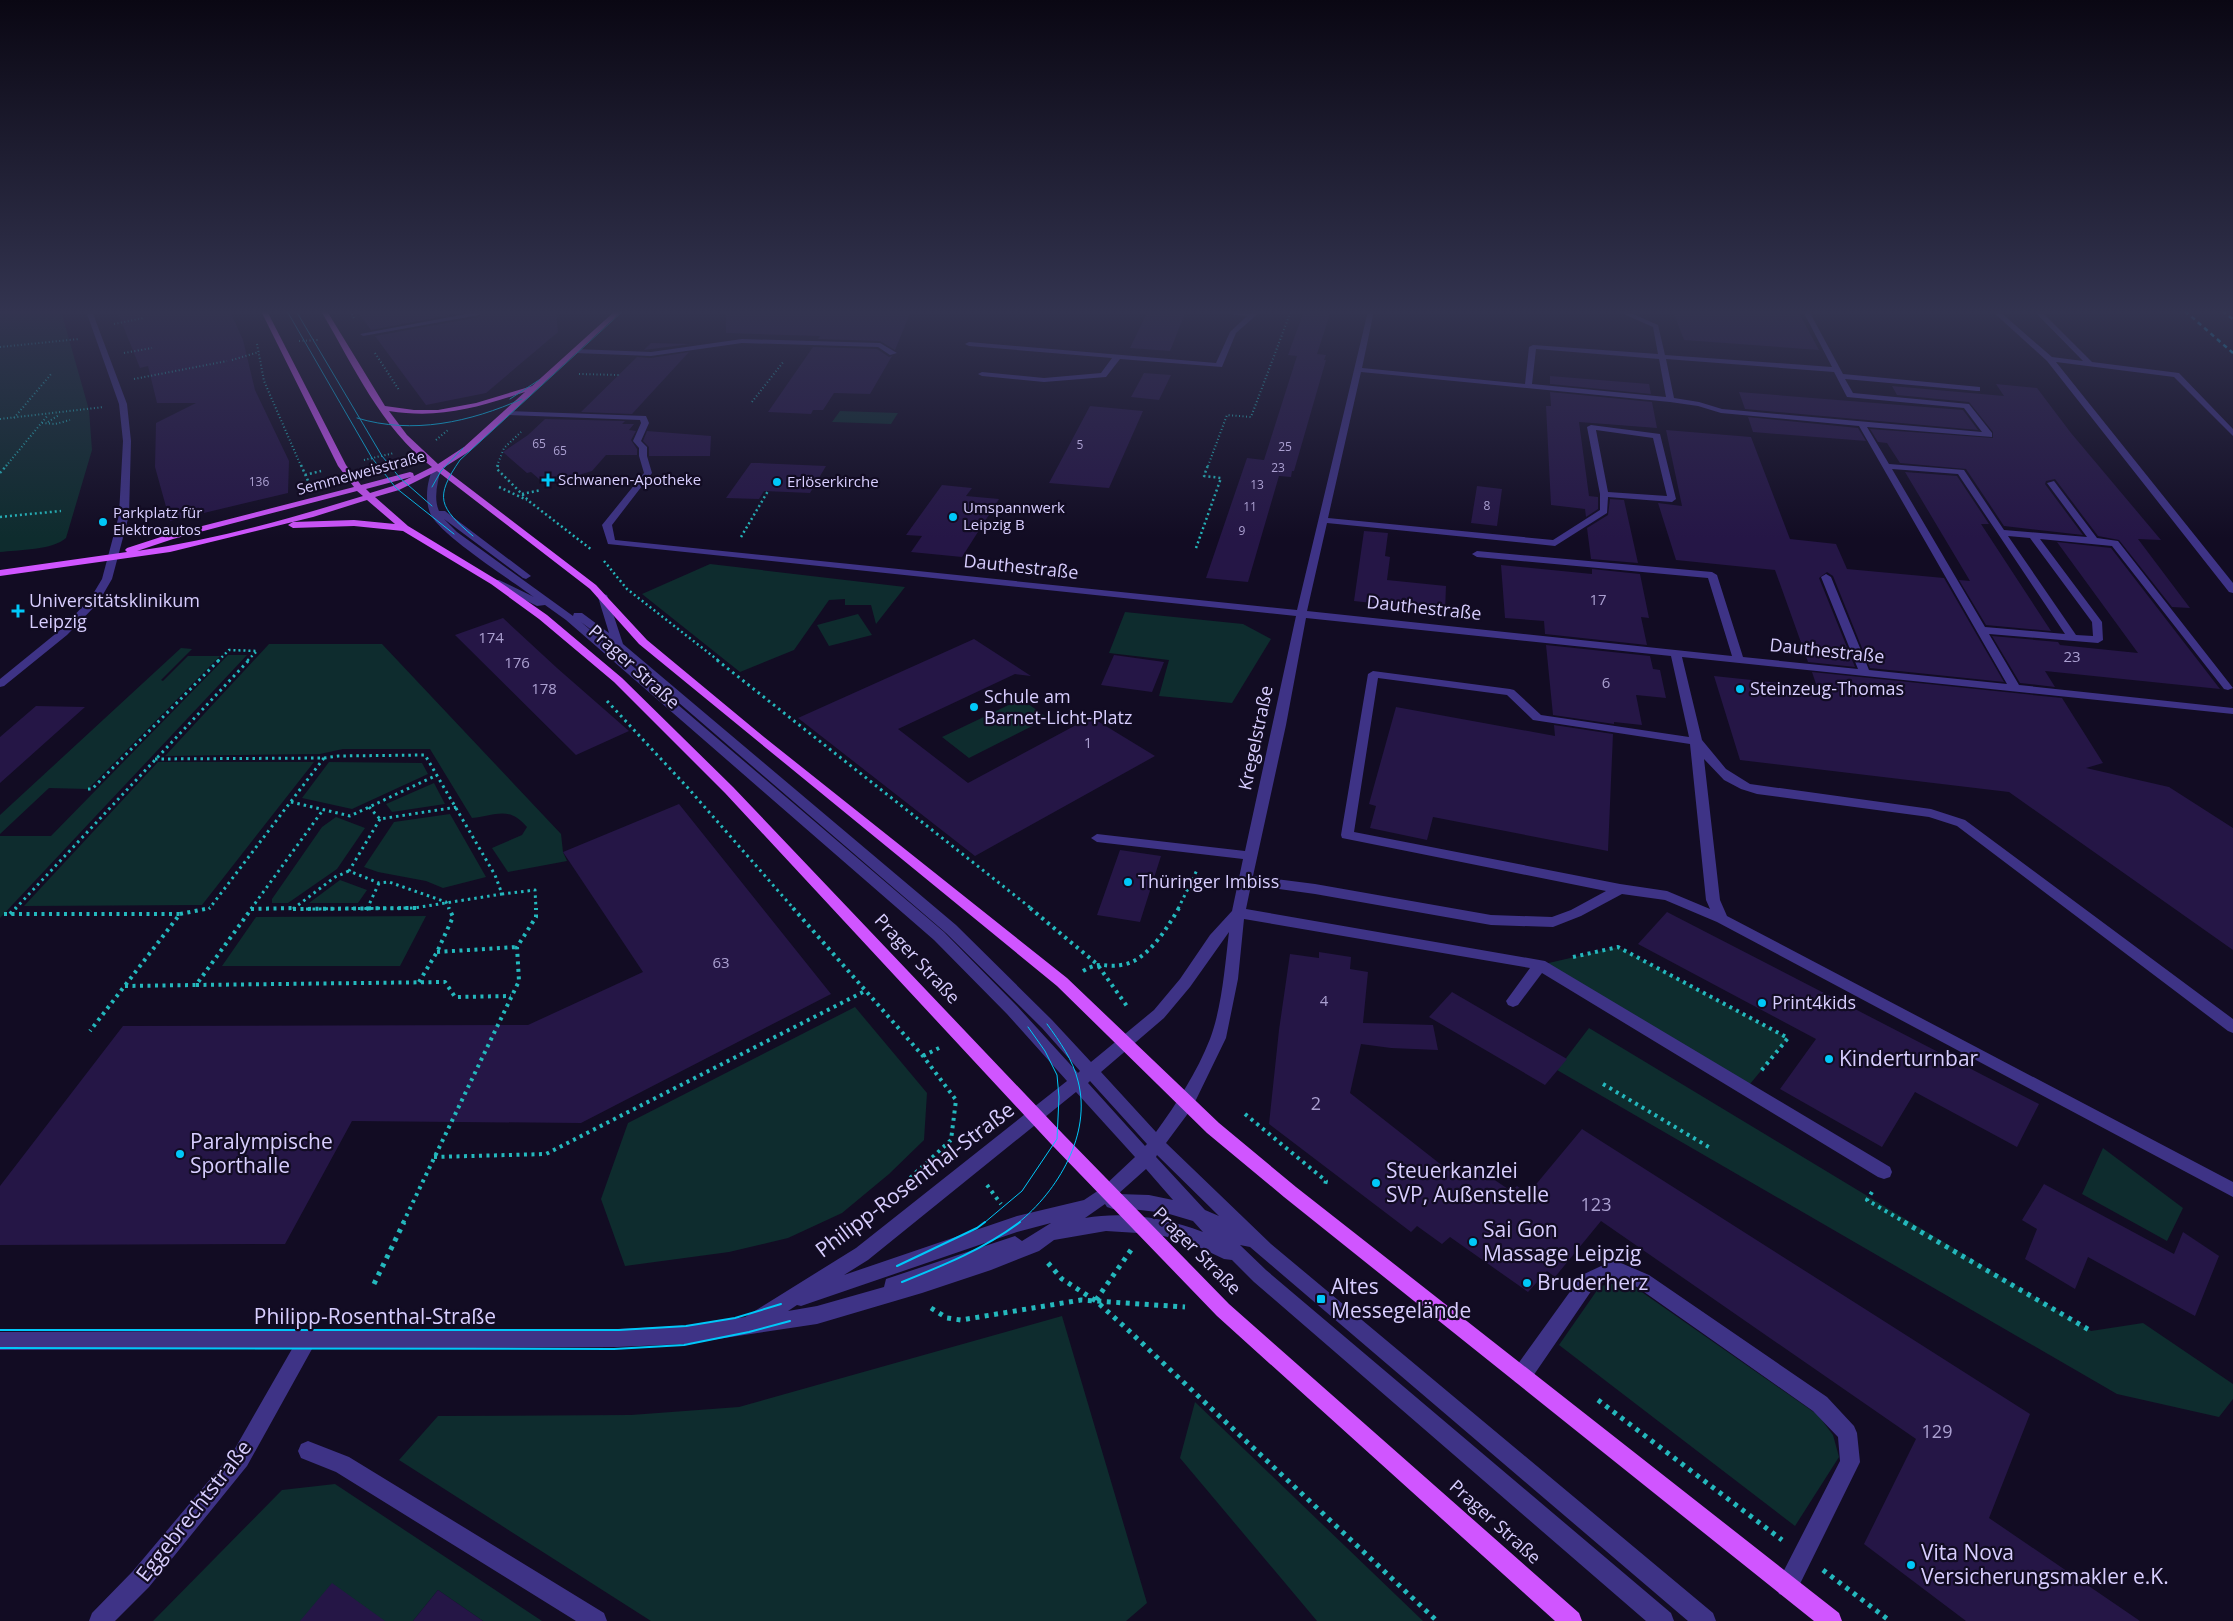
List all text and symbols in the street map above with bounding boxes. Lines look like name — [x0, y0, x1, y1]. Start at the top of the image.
house number: 65 — [532, 435, 546, 452]
house number: 5 — [1077, 436, 1084, 453]
house number: 25 — [1278, 438, 1292, 455]
house number: 65 — [553, 442, 567, 459]
street label: Semmelweisstraße — [294, 445, 427, 499]
house number: 23 — [1271, 459, 1285, 476]
place label: Schwanen-Apotheke — [558, 469, 701, 489]
place label: Erlöserkirche — [787, 471, 879, 491]
house number: 136 — [249, 473, 269, 490]
marker: Schwanen-Apotheke — [542, 474, 554, 486]
marker: Erlöserkirche — [771, 476, 783, 488]
house number: 13 — [1250, 476, 1264, 493]
place label: Umspannwerk Leipzig B — [963, 497, 1065, 534]
house number: 8 — [1484, 497, 1491, 514]
house number: 11 — [1243, 498, 1257, 515]
place label: Parkplatz für Elektroautos — [113, 502, 202, 539]
marker: Umspannwerk Leipzig B — [947, 511, 959, 523]
marker: Parkplatz für Elektroautos — [97, 516, 109, 528]
house number: 9 — [1239, 522, 1246, 539]
street label: Dauthestraße — [962, 548, 1080, 584]
place label: Universitätsklinikum Leipzig — [29, 588, 200, 633]
street label: Dauthestraße — [1365, 589, 1483, 625]
house number: 17 — [1589, 589, 1607, 609]
marker: Universitätsklinikum Leipzig — [11, 604, 25, 618]
street label: Prager Straße — [584, 619, 685, 714]
house number: 174 — [478, 627, 504, 647]
street label: Dauthestraße — [1768, 632, 1886, 668]
house number: 23 — [2063, 646, 2081, 666]
house number: 176 — [504, 652, 530, 672]
house number: 6 — [1602, 672, 1610, 692]
place label: Steinzeug-Thomas — [1750, 676, 1904, 700]
house number: 178 — [531, 678, 557, 698]
street label: Kregelstraße — [1232, 683, 1278, 792]
marker: Steinzeug-Thomas — [1734, 683, 1746, 695]
place label: Schule am Barnet-Licht-Platz — [984, 684, 1132, 729]
marker: Schule am Barnet-Licht-Platz — [968, 701, 980, 713]
house number: 1 — [1084, 732, 1092, 752]
place label: Thüringer Imbiss — [1138, 869, 1279, 893]
marker: Thüringer Imbiss — [1122, 876, 1134, 888]
street label: Prager Straße — [870, 908, 966, 1009]
house number: 63 — [712, 952, 730, 972]
house number: 4 — [1320, 990, 1329, 1010]
place label: Print4kids — [1772, 990, 1856, 1014]
marker: Print4kids — [1756, 997, 1768, 1009]
place label: Kinderturnbar — [1839, 1044, 1979, 1072]
marker: Kinderturnbar — [1823, 1053, 1835, 1065]
house number: 2 — [1311, 1091, 1321, 1115]
street label: Philipp-Rosenthal-Straße — [809, 1095, 1020, 1263]
place label: Paralympische Sporthalle — [190, 1127, 333, 1179]
marker: Paralympische Sporthalle — [174, 1148, 186, 1160]
place label: Steuerkanzlei SVP, Außenstelle — [1386, 1156, 1549, 1208]
marker: Steuerkanzlei SVP, Außenstelle — [1370, 1177, 1382, 1189]
house number: 123 — [1581, 1192, 1611, 1216]
street label: Prager Straße — [1149, 1201, 1247, 1299]
place label: Sai Gon Massage Leipzig — [1483, 1215, 1641, 1267]
marker: Sai Gon Massage Leipzig — [1467, 1236, 1479, 1248]
place label: Bruderherz — [1537, 1268, 1649, 1296]
place label: Altes Messegelände — [1331, 1272, 1471, 1324]
marker: Bruderherz — [1521, 1277, 1533, 1289]
marker: Altes Messegelände — [1315, 1293, 1327, 1305]
street label: Philipp-Rosenthal-Straße — [254, 1302, 496, 1330]
house number: 129 — [1922, 1419, 1952, 1443]
street label: Eggebrechtstraße — [129, 1434, 257, 1587]
street label: Prager Straße — [1445, 1474, 1546, 1569]
place label: Vita Nova Versicherungsmakler e.K. — [1921, 1538, 2169, 1590]
marker: Vita Nova Versicherungsmakler e.K. — [1905, 1559, 1917, 1571]

